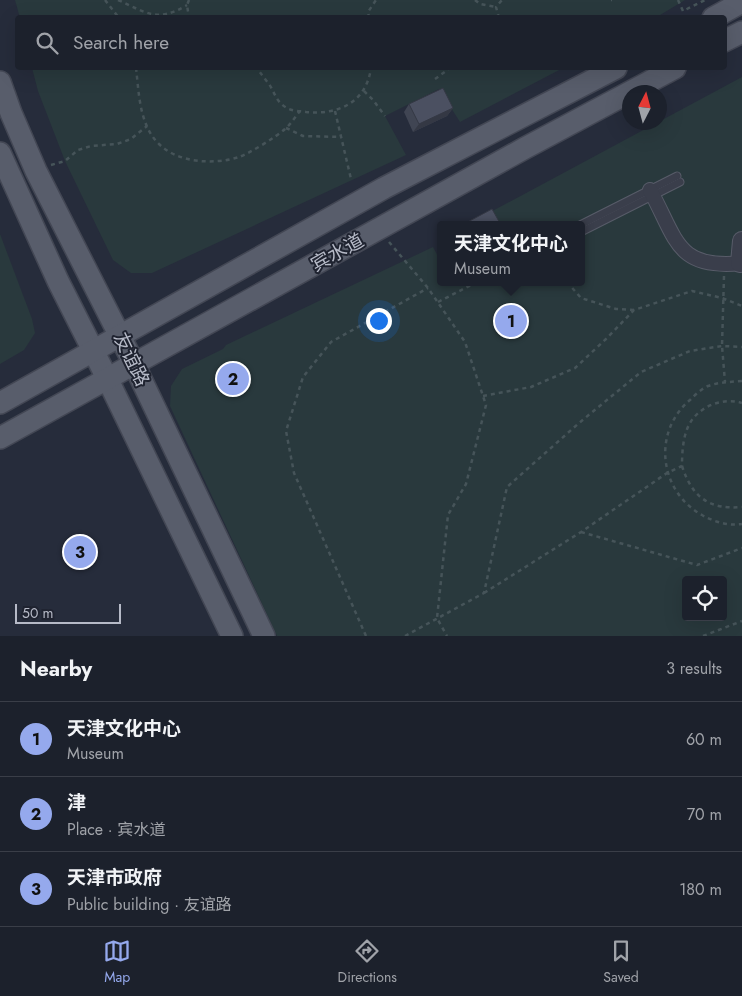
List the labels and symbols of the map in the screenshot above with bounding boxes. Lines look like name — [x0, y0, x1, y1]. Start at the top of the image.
north arrow — [622, 85, 667, 130]
street label: 宾水道 — [306, 227, 369, 278]
pin: 1 — [495, 302, 527, 340]
your location — [366, 308, 392, 334]
street label: 友谊路 — [107, 328, 156, 391]
pin: 2 — [217, 360, 249, 398]
pin: 3 — [64, 533, 96, 571]
scale bar — [15, 601, 121, 624]

